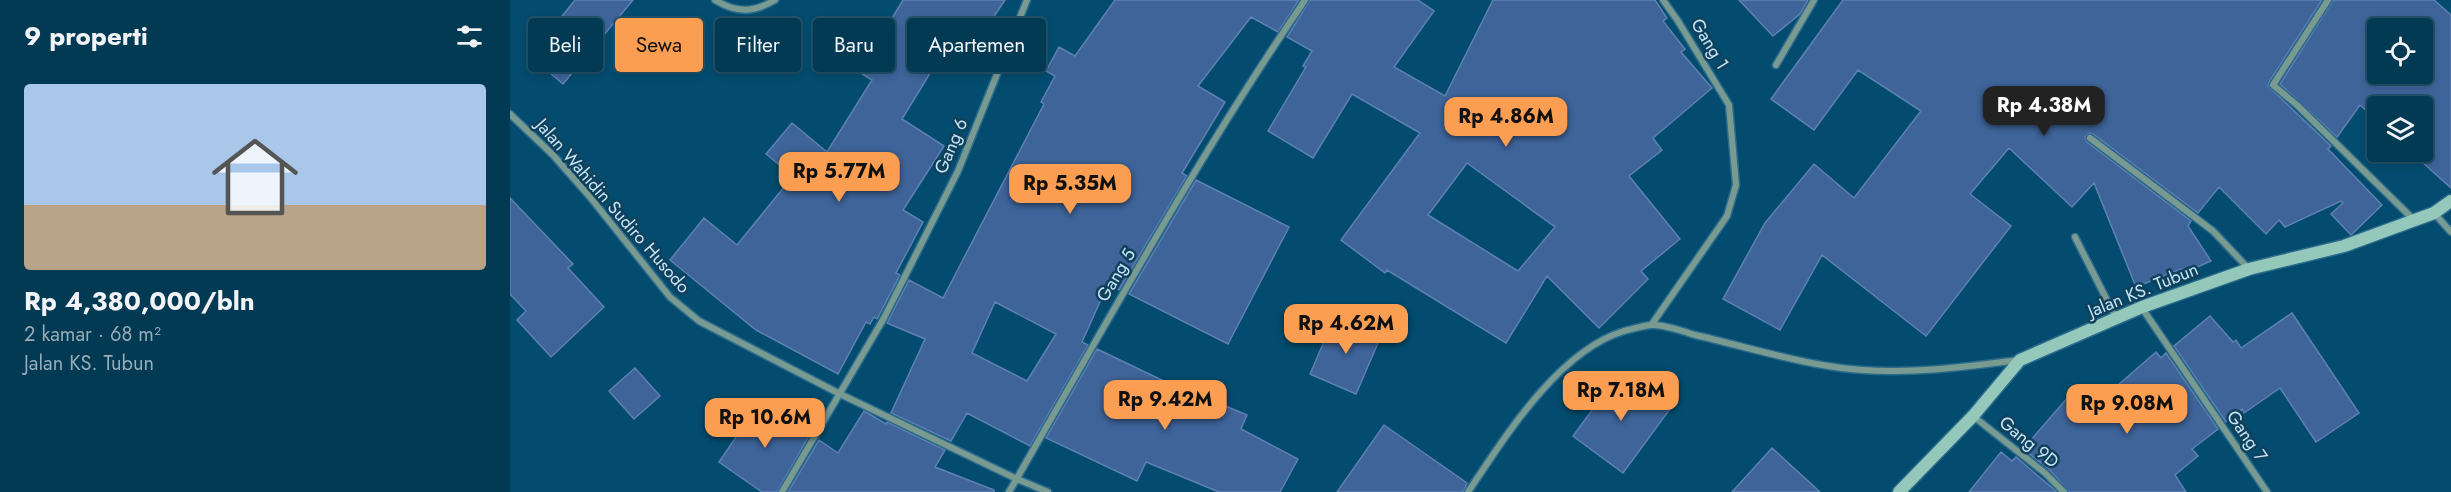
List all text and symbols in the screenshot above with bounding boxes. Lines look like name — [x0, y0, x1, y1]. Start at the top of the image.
street label: Gang 1 — [1684, 13, 1736, 75]
text: 9 properti — [24, 17, 148, 55]
chip: Beli — [528, 18, 603, 72]
chip: Sewa — [615, 18, 703, 72]
chip: Filter — [715, 18, 801, 72]
chip: Baru — [813, 18, 895, 72]
chip: Apartemen — [907, 18, 1046, 72]
map controls — [2367, 18, 2433, 162]
button: locate — [2367, 18, 2433, 84]
icon: filters — [453, 20, 486, 53]
pin: Rp 4.38M — [1982, 86, 2106, 137]
text: Rp 4.38M — [1997, 91, 2091, 120]
button: layers — [2367, 96, 2433, 162]
pin: Rp 4.86M — [1444, 97, 1568, 148]
text: Rp 4.86M — [1458, 102, 1554, 131]
street label: Jalan Wahidin Sudiro Husodo — [528, 111, 696, 299]
street label: Gang 6 — [928, 114, 974, 178]
icon: home — [201, 123, 309, 231]
pin: Rp 5.77M — [777, 152, 901, 203]
text: Rp 5.77M — [793, 157, 885, 186]
pin: Rp 5.35M — [1008, 164, 1132, 215]
text: Rp 5.35M — [1023, 169, 1117, 198]
street label: Gang 5 — [1090, 244, 1142, 306]
street label: Jalan KS. Tubun — [2082, 256, 2202, 325]
text: Rp 4,380,000/bln — [24, 282, 255, 320]
pin: Rp 4.62M — [1284, 304, 1408, 355]
text: Rp 4.62M — [1298, 309, 1394, 338]
text: 2 kamar · 68 m² — [24, 320, 161, 349]
text: Jalan KS. Tubun — [24, 349, 154, 378]
pin: Rp 7.18M — [1559, 371, 1683, 422]
text: Rp 7.18M — [1577, 376, 1665, 405]
pin: Rp 9.42M — [1103, 380, 1227, 431]
pin: Rp 9.08M — [2065, 384, 2189, 435]
text: Rp 9.42M — [1118, 385, 1212, 414]
text: Rp 9.08M — [2080, 389, 2174, 418]
pin: Rp 10.6M — [703, 398, 827, 449]
text: Rp 10.6M — [719, 403, 811, 432]
street label: Gang 7 — [2220, 405, 2274, 467]
street label: Gang 9D — [1993, 410, 2065, 474]

